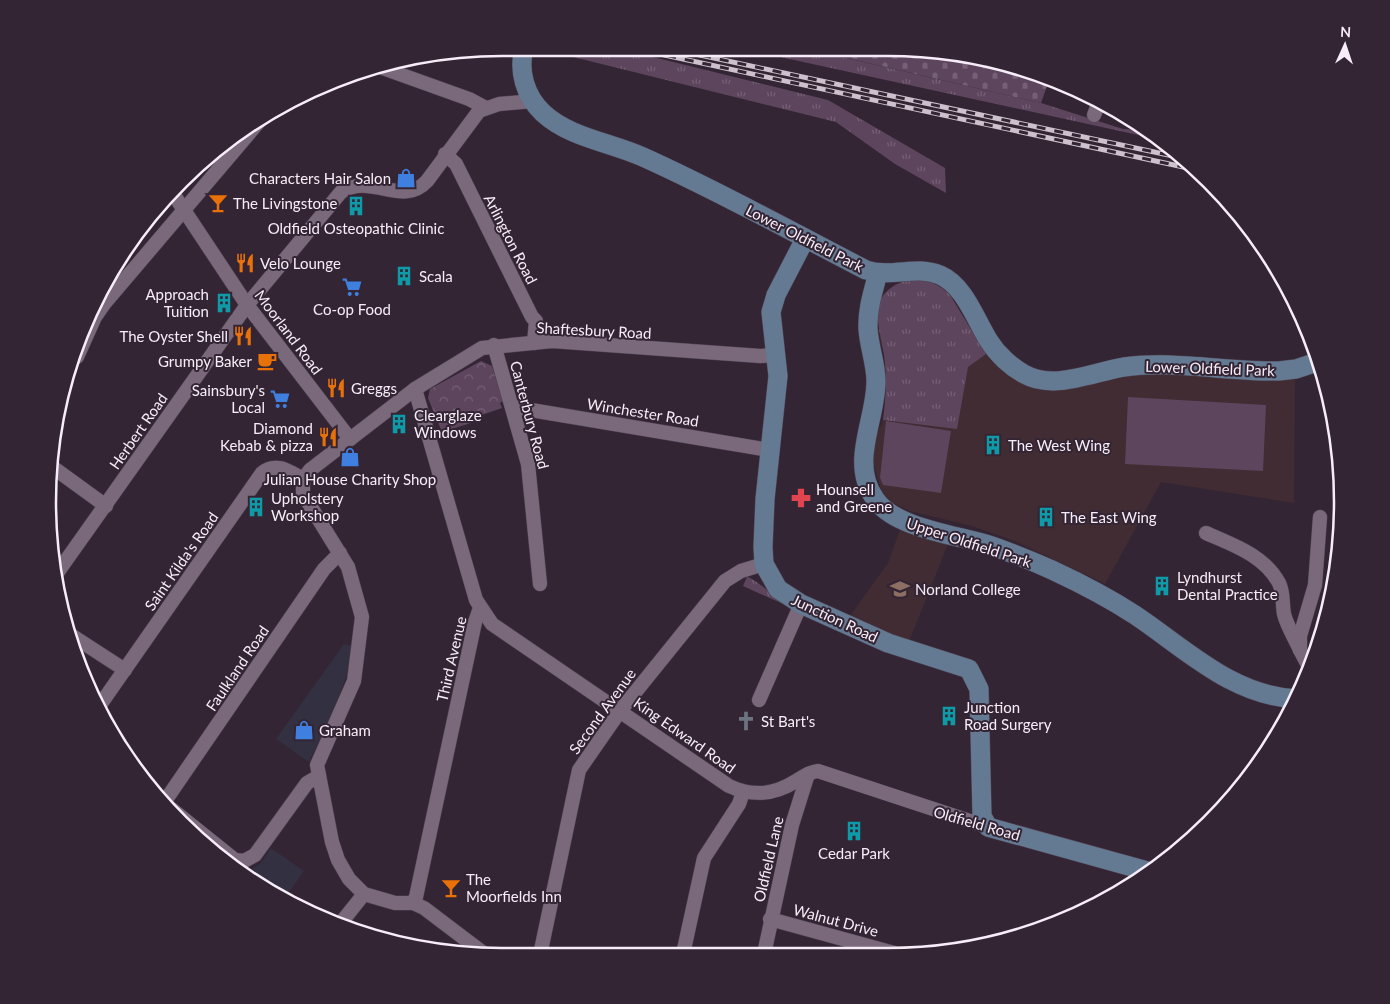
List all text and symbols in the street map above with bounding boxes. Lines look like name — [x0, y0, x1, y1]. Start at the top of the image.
north arrow — [1320, 20, 1370, 70]
text: N — [1340, 23, 1352, 40]
shop icon: Characters Hair Salon — [395, 167, 417, 189]
place label: Characters Hair Salon — [249, 169, 391, 187]
street label: Arlington Road — [481, 191, 541, 287]
bar icon: The Livingstone — [207, 192, 229, 214]
place label: The Livingstone — [233, 194, 337, 212]
building icon: Oldfield Osteopathic Clinic — [345, 195, 367, 217]
street label: Lower Oldfield Park — [743, 201, 867, 276]
place label: Oldfield Osteopathic Clinic — [268, 219, 444, 237]
restaurant icon: Velo Lounge — [234, 252, 256, 274]
place label: Velo Lounge — [260, 254, 341, 272]
building icon: Scala — [393, 265, 415, 287]
place label: Scala — [419, 267, 453, 285]
supermarket icon: Co-op Food — [341, 276, 363, 298]
place label: Approach Tuition — [145, 285, 209, 320]
street label: Moorland Road — [251, 286, 327, 378]
building icon: Approach Tuition — [213, 292, 235, 314]
place label: Co-op Food — [313, 300, 391, 318]
street label: Shaftesbury Road — [536, 318, 652, 342]
restaurant icon: The Oyster Shell — [232, 325, 254, 347]
place label: The Oyster Shell — [119, 327, 228, 345]
cafe icon: Grumpy Baker — [256, 350, 278, 372]
place label: Grumpy Baker — [158, 352, 253, 370]
street label: Lower Oldfield Park — [1145, 357, 1275, 379]
street label: Canterbury Road — [507, 359, 553, 471]
restaurant icon: Greggs — [325, 377, 347, 399]
place label: Greggs — [351, 379, 397, 397]
place label: Sainsbury's Local — [192, 381, 265, 416]
supermarket icon: Sainsbury's Local — [269, 388, 291, 410]
street label: Herbert Road — [105, 389, 171, 473]
street label: Winchester Road — [586, 394, 700, 430]
place label: Clearglaze Windows — [414, 406, 482, 441]
building icon: Clearglaze Windows — [388, 413, 410, 435]
place label: Diamond Kebab & pizza — [220, 419, 313, 454]
restaurant icon: Diamond Kebab & pizza — [317, 426, 339, 448]
building icon: The West Wing — [982, 434, 1004, 456]
place label: The West Wing — [1008, 436, 1110, 454]
shop icon: Julian House Charity Shop — [339, 446, 361, 468]
place label: Julian House Charity Shop — [264, 470, 436, 488]
place label: Hounsell and Greene — [816, 480, 892, 515]
pharmacy icon: Hounsell and Greene — [790, 487, 812, 509]
place label: Upholstery Workshop — [271, 489, 344, 524]
building icon: Upholstery Workshop — [245, 496, 267, 518]
building icon: The East Wing — [1035, 506, 1057, 528]
street label: Saint Kilda's Road — [140, 508, 222, 614]
place label: The East Wing — [1061, 508, 1157, 526]
street label: Upper Oldfield Park — [904, 513, 1034, 571]
place label: Lyndhurst Dental Practice — [1177, 568, 1278, 603]
building icon: Lyndhurst Dental Practice — [1151, 575, 1173, 597]
school or university icon: Norland College — [889, 578, 911, 600]
place label: Norland College — [915, 580, 1021, 598]
street label: Junction Road — [789, 590, 881, 646]
street label: Third Avenue — [432, 614, 470, 704]
street label: Faulkland Road — [202, 622, 272, 714]
street label: Second Avenue — [565, 665, 639, 757]
street label: King Edward Road — [631, 693, 739, 777]
place label: Junction Road Surgery — [964, 698, 1052, 733]
building icon: Junction Road Surgery — [938, 705, 960, 727]
church icon: St Bart's — [735, 710, 757, 732]
place label: St Bart's — [761, 712, 815, 730]
shop icon: Graham — [293, 719, 315, 741]
place label: Graham — [319, 721, 371, 739]
street label: Oldfield Road — [932, 802, 1022, 844]
street label: Oldfield Lane — [749, 814, 787, 904]
building icon: Cedar Park — [843, 820, 865, 842]
place label: Cedar Park — [818, 844, 890, 862]
place label: The Moorfields Inn — [466, 870, 562, 905]
bar icon: The Moorfields Inn — [440, 877, 462, 899]
street label: Walnut Drive — [791, 900, 881, 940]

